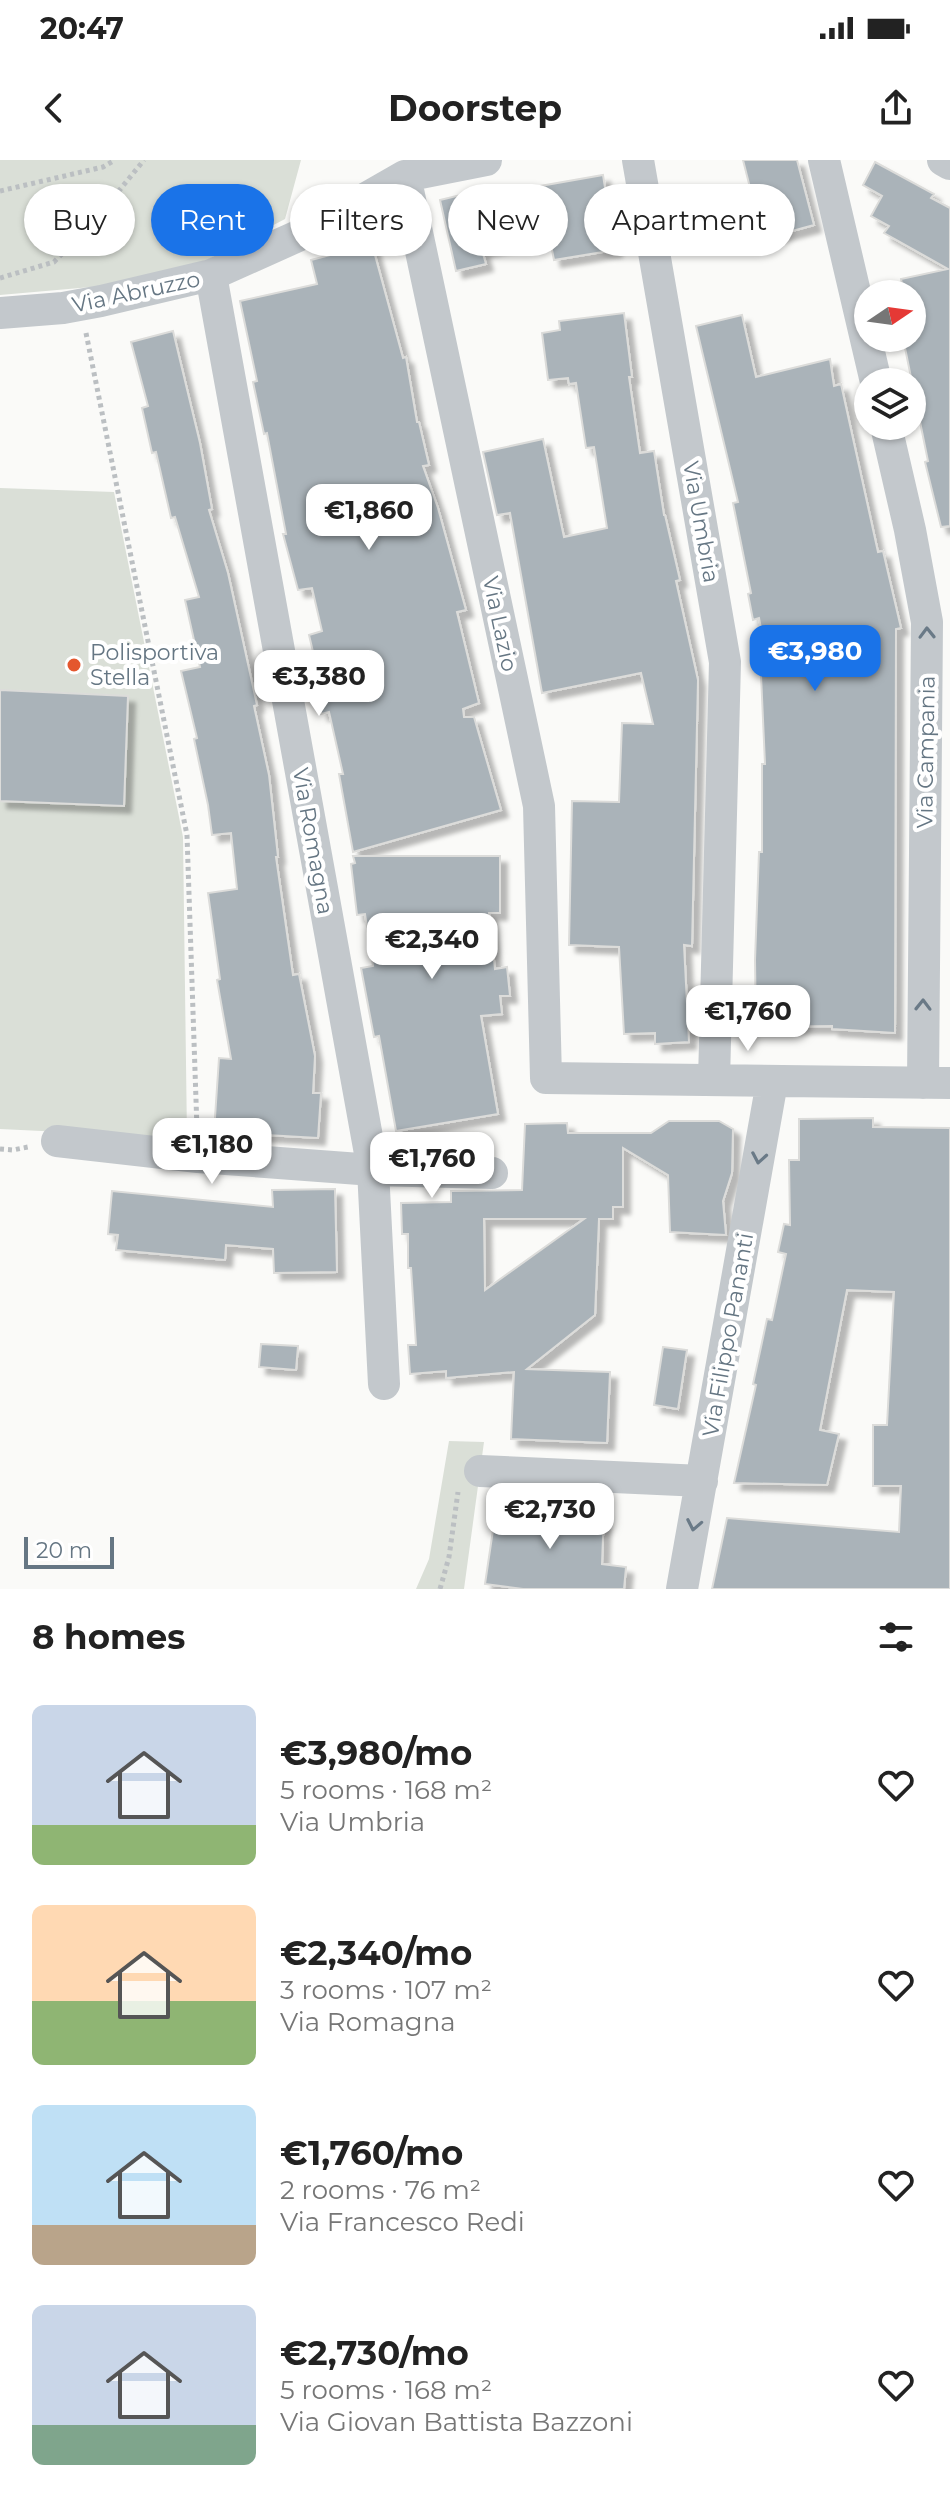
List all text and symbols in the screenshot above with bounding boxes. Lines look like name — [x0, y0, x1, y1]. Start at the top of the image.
text: 20:47 — [40, 10, 124, 47]
icon: back — [32, 86, 76, 130]
text: Doorstep — [388, 86, 562, 130]
icon: share — [874, 86, 918, 130]
chip: Buy — [24, 184, 135, 256]
chip: Rent — [151, 184, 274, 256]
chip: Filters — [290, 184, 432, 256]
chip: New — [448, 184, 568, 256]
chip: Apartment — [584, 184, 795, 256]
street label: Via Abruzzo — [70, 265, 202, 319]
north arrow — [854, 280, 926, 352]
map controls — [854, 280, 926, 440]
button: layers — [854, 368, 926, 440]
street label: Via Umbria — [677, 459, 725, 585]
pin: €1,860 — [304, 484, 434, 552]
text: €1,860 — [324, 494, 414, 526]
street label: Via Lazio — [477, 574, 523, 674]
pin: €3,980 — [750, 625, 880, 693]
one-way arrow — [918, 626, 936, 639]
text: €3,980 — [768, 635, 862, 667]
place label: Polisportiva Stella — [90, 639, 219, 691]
pin: €3,380 — [254, 650, 384, 718]
marker: Polisportiva Stella — [65, 656, 83, 674]
text: €3,380 — [272, 660, 366, 692]
street label: Via Campania — [911, 675, 941, 829]
street label: Via Romagna — [287, 765, 339, 917]
pin: €2,340 — [367, 913, 497, 981]
text: €2,340 — [385, 923, 479, 955]
pin: €1,760 — [683, 985, 813, 1053]
text: €1,760 — [704, 995, 792, 1027]
one-way arrow — [915, 998, 932, 1011]
pin: €1,180 — [147, 1118, 277, 1186]
text: €1,180 — [171, 1128, 253, 1160]
pin: €1,760 — [367, 1132, 497, 1200]
text: €1,760 — [388, 1142, 476, 1174]
one-way arrow — [751, 1152, 768, 1165]
street label: Via Filippo Pananti — [697, 1231, 759, 1439]
pin: €2,730 — [485, 1483, 615, 1551]
text: €2,730 — [504, 1493, 596, 1525]
one-way arrow — [686, 1518, 703, 1531]
scale bar — [24, 1533, 114, 1569]
text: 20 m — [36, 1537, 92, 1564]
icon: filters — [874, 1615, 918, 1659]
text: 8 homes — [32, 1616, 185, 1658]
text: €3,980/mo — [280, 1732, 472, 1774]
icon: home — [96, 1737, 192, 1833]
icon: heart — [874, 1763, 918, 1807]
text: 5 rooms · 168 m² — [280, 1774, 492, 1806]
text: Via Umbria — [280, 1806, 425, 1838]
text: €2,340/mo — [280, 1932, 472, 1974]
icon: home — [96, 1937, 192, 2033]
icon: heart — [874, 1963, 918, 2007]
text: 3 rooms · 107 m² — [280, 1974, 492, 2006]
text: Via Romagna — [280, 2006, 456, 2038]
text: €1,760/mo — [280, 2132, 463, 2174]
icon: home — [96, 2137, 192, 2233]
icon: heart — [874, 2163, 918, 2207]
text: 2 rooms · 76 m² — [280, 2174, 481, 2206]
text: Via Francesco Redi — [280, 2206, 525, 2238]
text: €2,730/mo — [280, 2332, 469, 2374]
icon: home — [96, 2337, 192, 2433]
icon: heart — [874, 2363, 918, 2407]
text: 5 rooms · 168 m² — [280, 2374, 492, 2406]
text: Via Giovan Battista Bazzoni — [280, 2406, 633, 2438]

